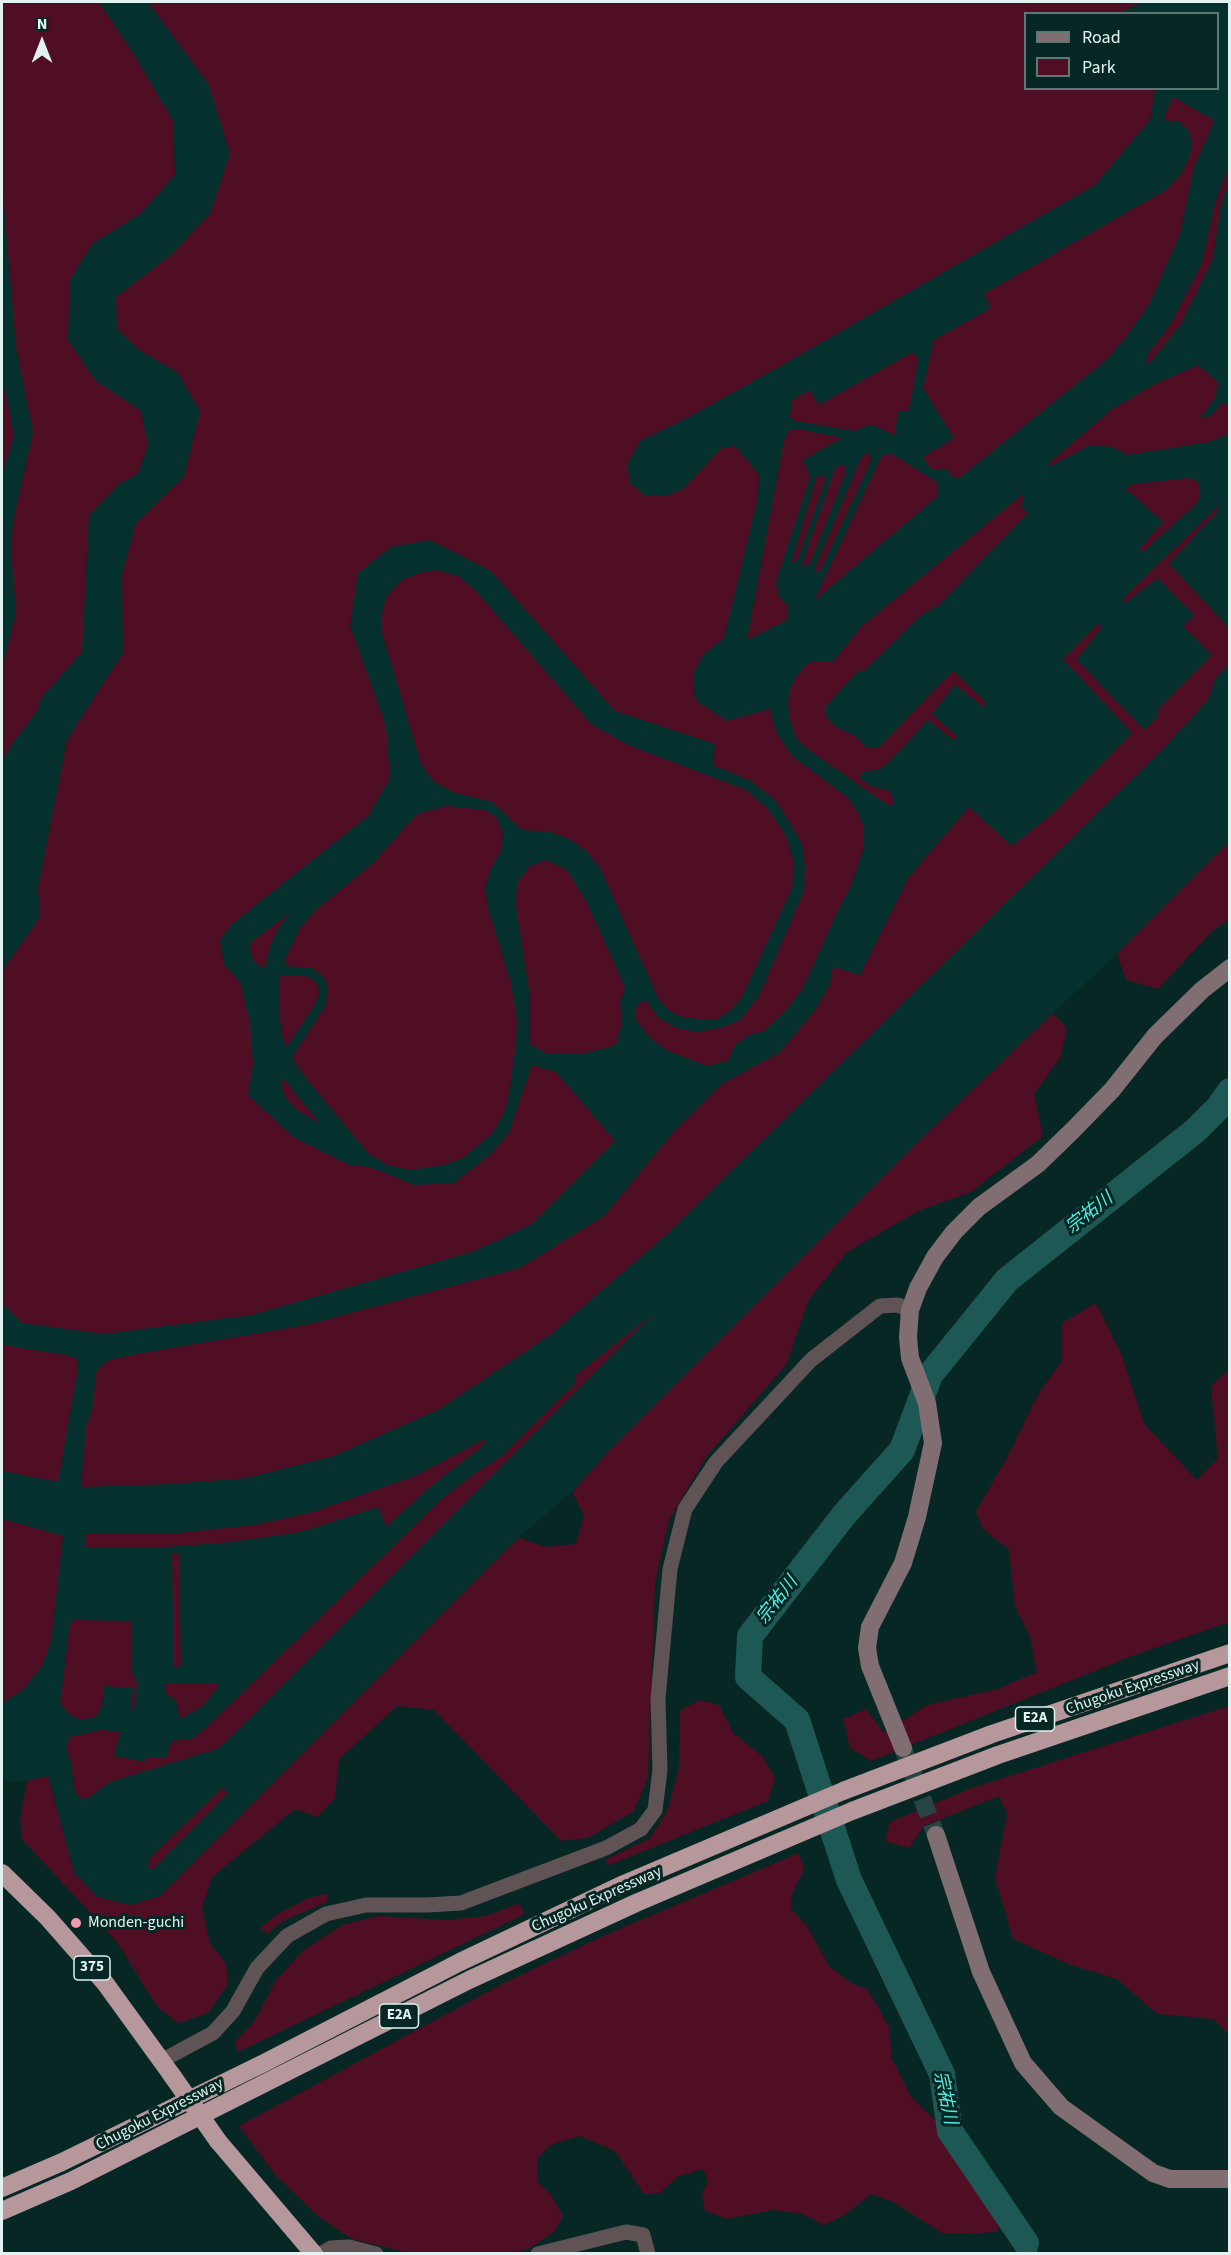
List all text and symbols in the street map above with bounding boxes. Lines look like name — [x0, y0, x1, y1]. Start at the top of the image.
north arrow — [12, 12, 72, 72]
legend — [1024, 12, 1219, 90]
text: N — [37, 13, 47, 35]
text: Road — [1082, 25, 1121, 50]
text: Park — [1082, 55, 1116, 80]
water label: 宗祐川 — [1062, 1189, 1118, 1239]
water label: 宗祐川 — [753, 1573, 803, 1629]
street label: Chugoku Expressway — [1064, 1656, 1202, 1720]
road number: E2A — [1016, 1707, 1054, 1731]
street label: Chugoku Expressway — [529, 1863, 665, 1937]
place label: Monden-guchi — [88, 1913, 184, 1933]
marker: Monden-guchi — [69, 1916, 83, 1930]
road number: 375 — [74, 1956, 110, 1980]
road number: E2A — [380, 2004, 418, 2028]
water label: 宗祐川 — [928, 2069, 960, 2127]
street label: Chugoku Expressway — [93, 2075, 227, 2155]

